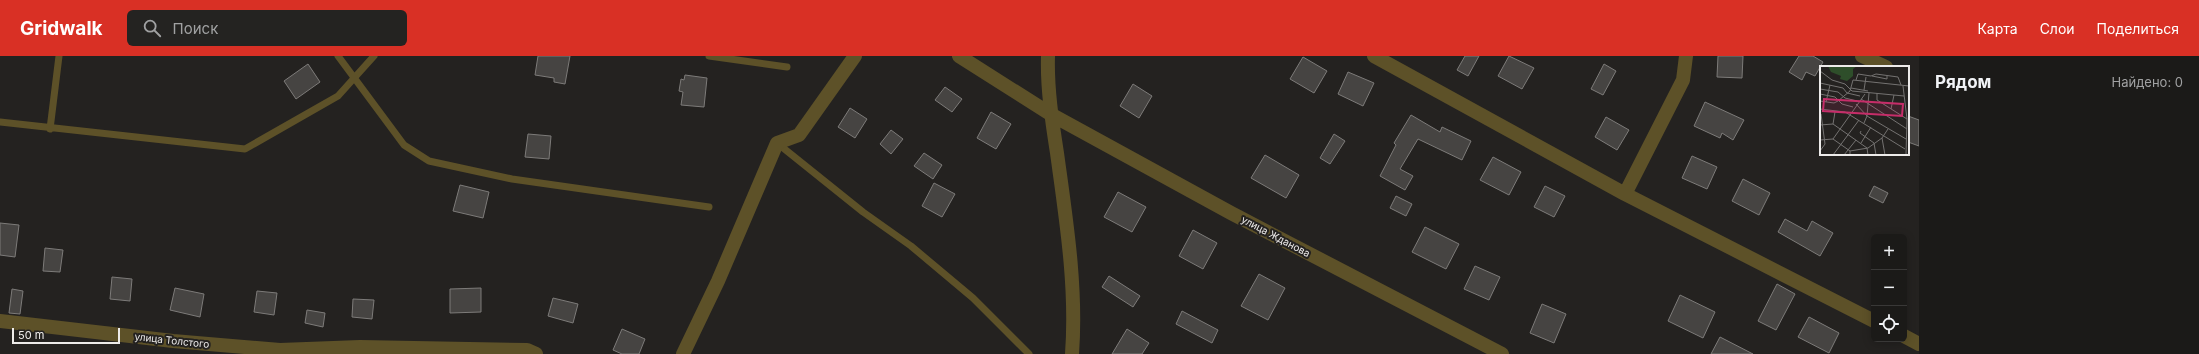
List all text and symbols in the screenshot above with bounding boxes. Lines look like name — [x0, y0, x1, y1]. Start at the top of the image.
search box — [127, 10, 407, 46]
text: Gridwalk — [20, 17, 103, 40]
icon: search — [141, 17, 163, 39]
text: Поиск — [173, 19, 218, 38]
text: Карта — [1977, 20, 2018, 37]
text: Слои — [2040, 20, 2075, 37]
text: Поделиться — [2097, 20, 2179, 37]
inset map — [1820, 66, 1909, 155]
text: Рядом — [1935, 72, 1991, 92]
text: Найдено: 0 — [2112, 74, 2183, 90]
street label: улица Жданова — [1240, 213, 1312, 259]
map controls — [1871, 234, 1907, 342]
button: + — [1871, 234, 1907, 270]
button: − — [1871, 270, 1907, 306]
button: locate — [1871, 306, 1907, 342]
scale bar — [12, 326, 120, 345]
text: 50 m — [18, 328, 44, 342]
street label: улица Толстого — [134, 330, 210, 350]

